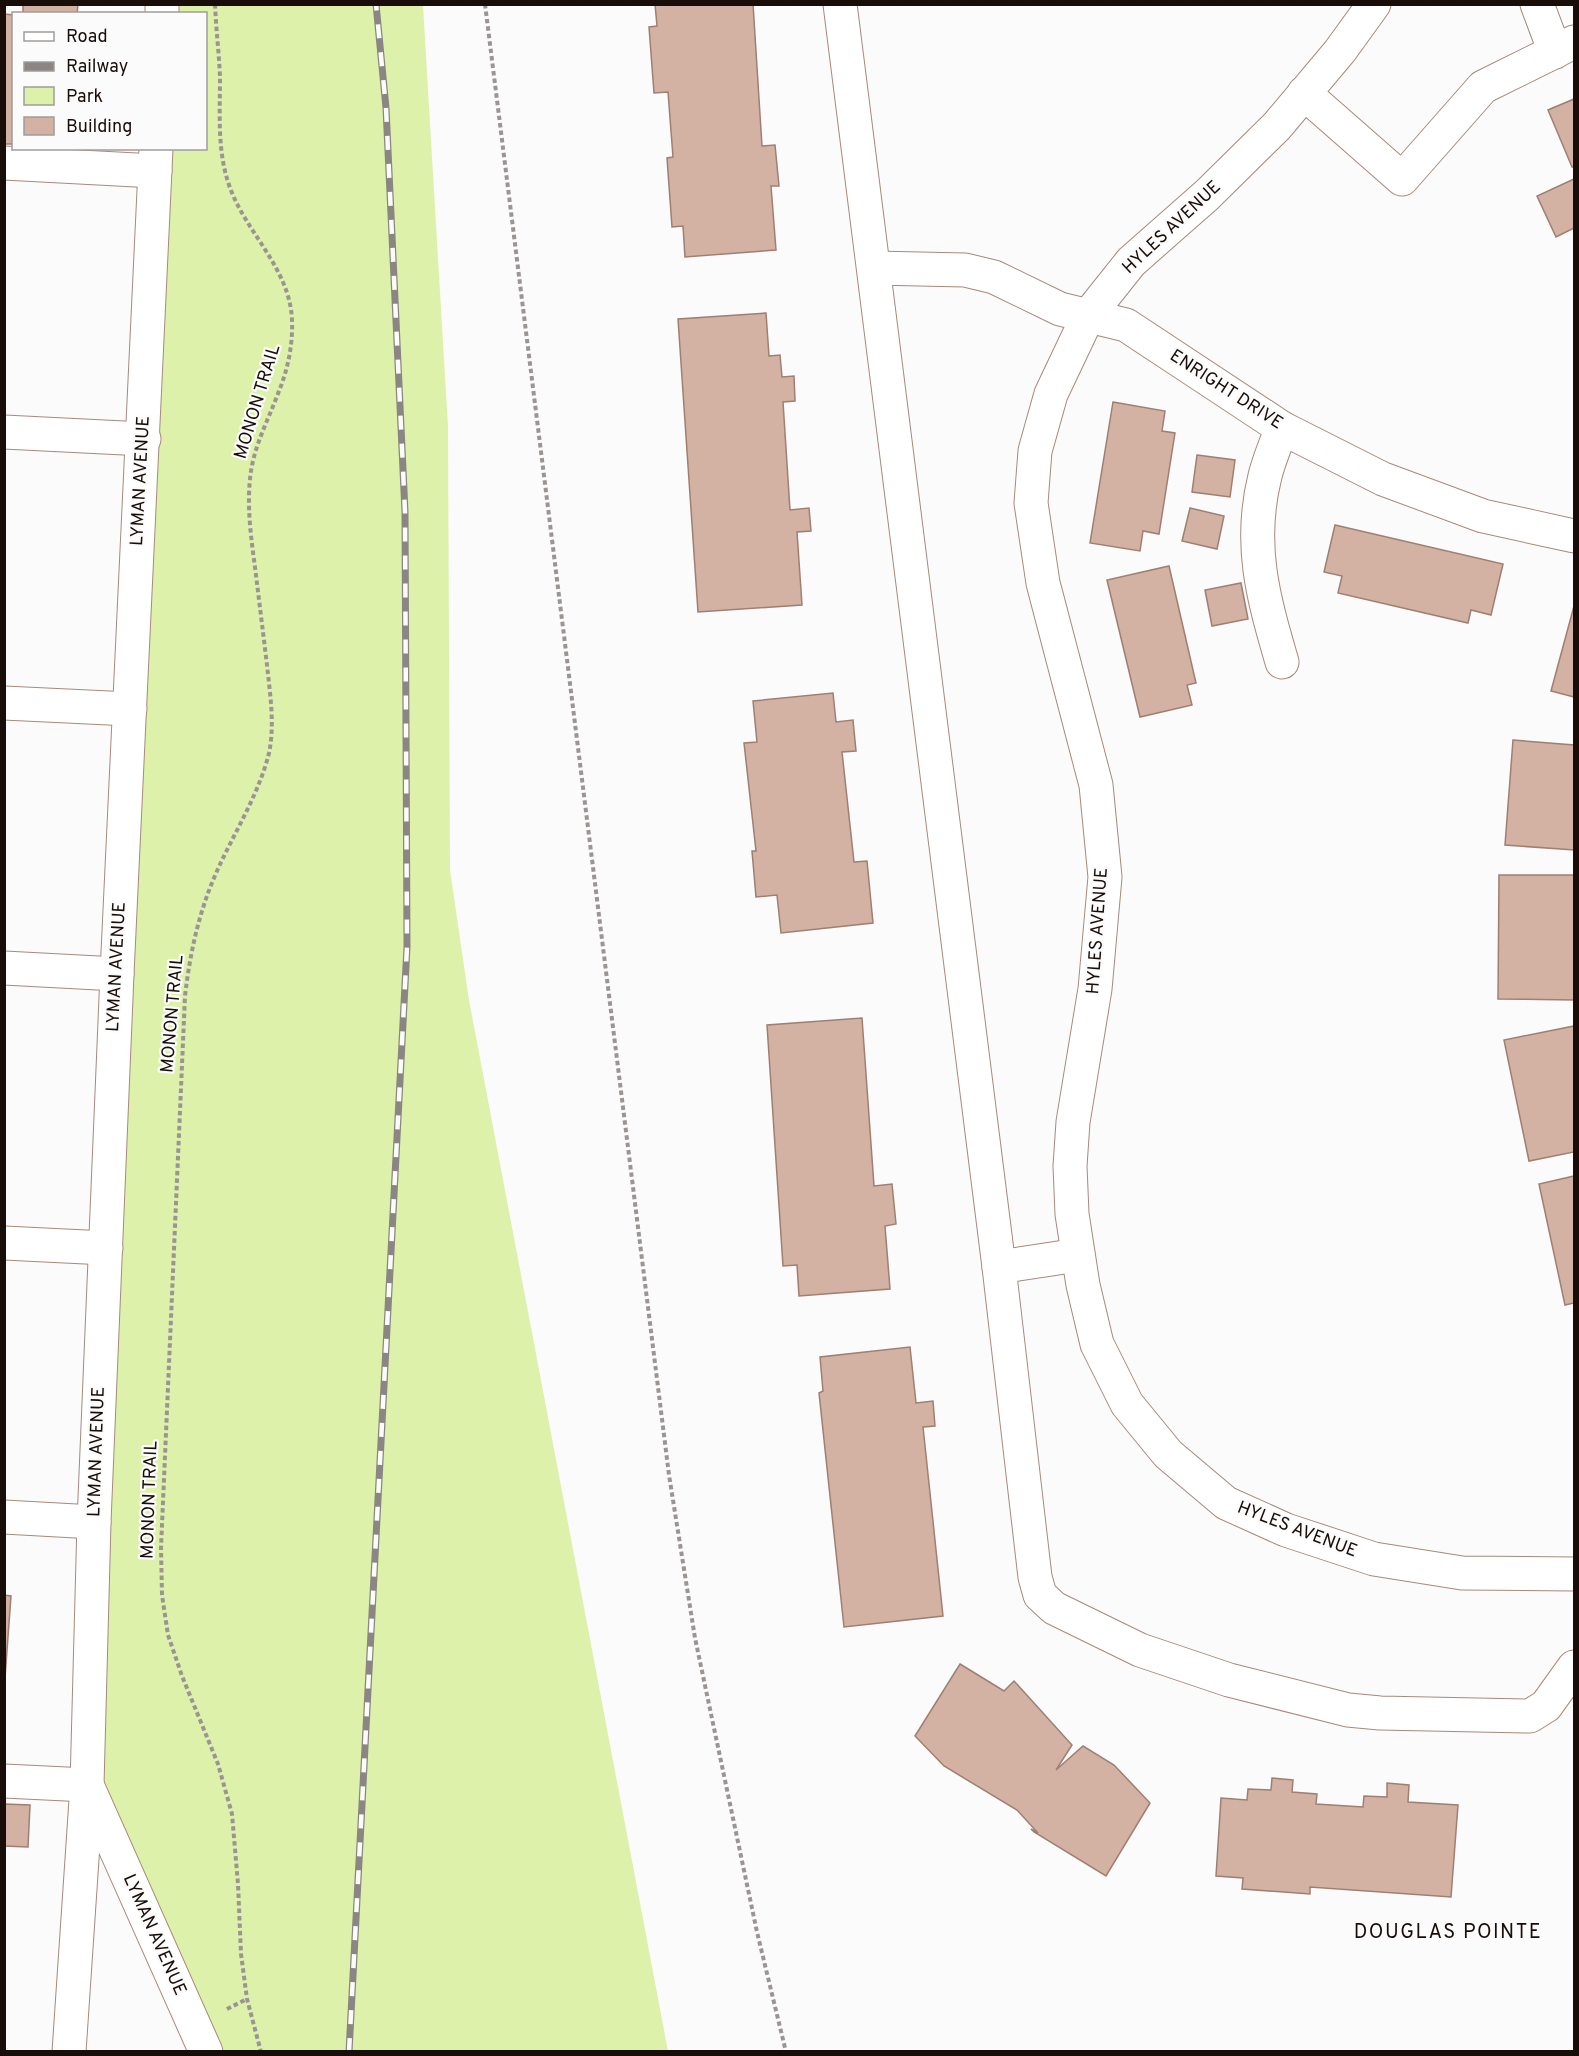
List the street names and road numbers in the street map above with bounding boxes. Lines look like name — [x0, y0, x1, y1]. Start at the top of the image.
street label: HYLES AVENUE — [1118, 176, 1226, 280]
street label: MONON TRAIL — [230, 342, 286, 462]
street label: ENRIGHT DRIVE — [1165, 345, 1287, 435]
street label: LYMAN AVENUE — [126, 415, 156, 547]
street label: HYLES AVENUE — [1082, 867, 1114, 995]
street label: LYMAN AVENUE — [102, 901, 132, 1033]
street label: MONON TRAIL — [156, 954, 190, 1074]
street label: LYMAN AVENUE — [83, 1386, 111, 1518]
street label: MONON TRAIL — [136, 1440, 164, 1560]
street label: HYLES AVENUE — [1234, 1497, 1360, 1563]
street label: LYMAN AVENUE — [117, 1871, 191, 1999]

